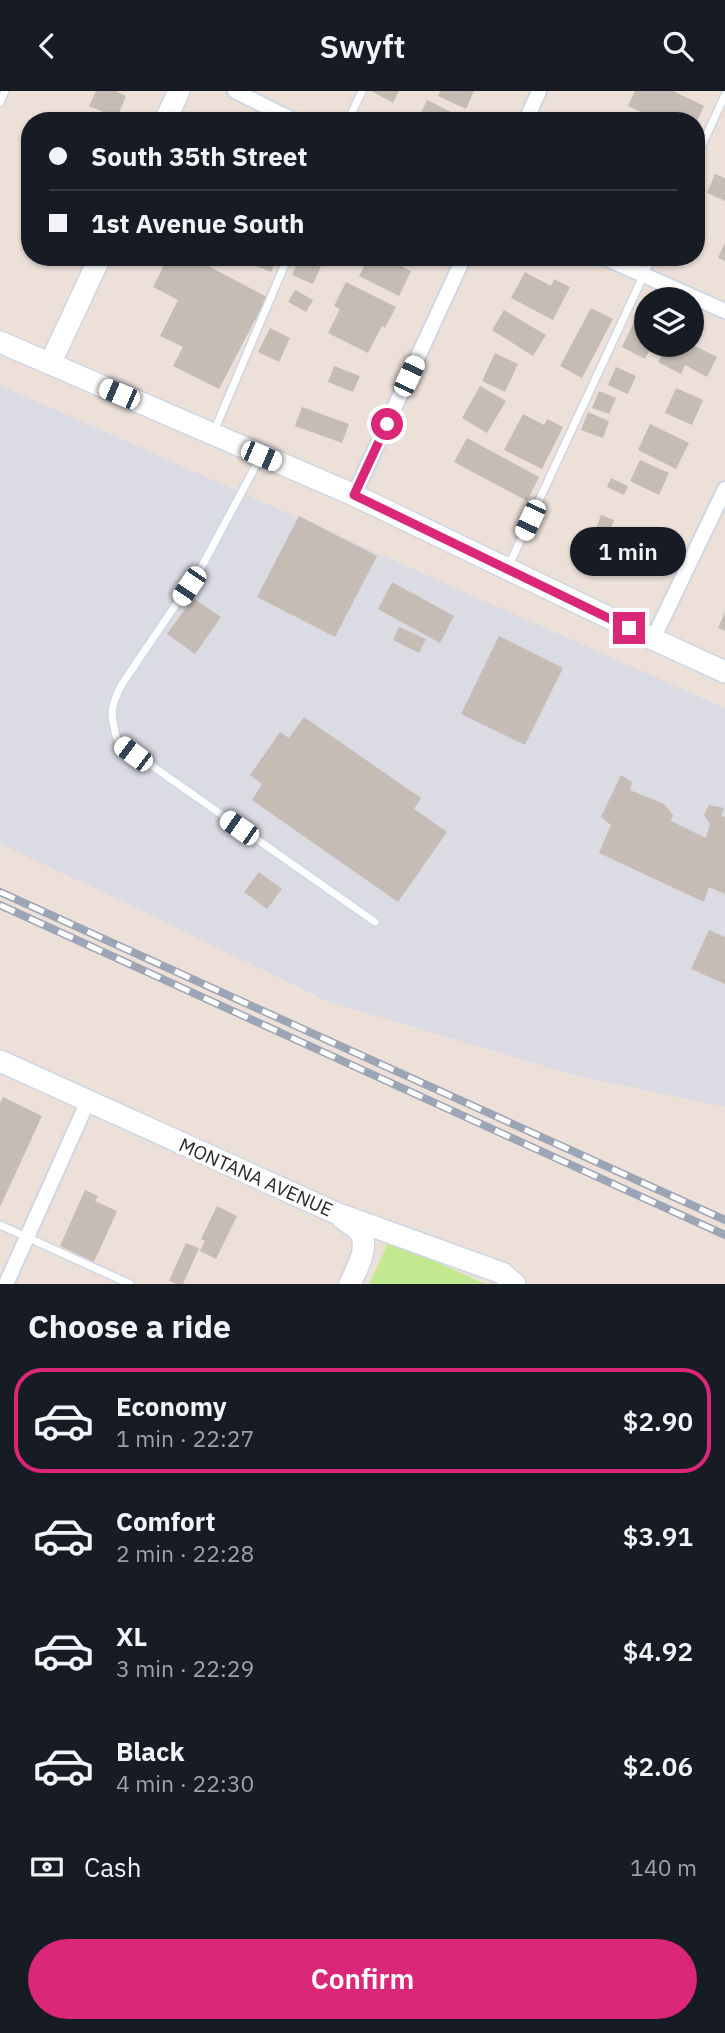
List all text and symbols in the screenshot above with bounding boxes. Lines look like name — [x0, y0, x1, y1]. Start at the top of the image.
text: Swyft — [320, 25, 405, 67]
icon: back — [28, 27, 66, 65]
icon: search — [659, 27, 697, 65]
text: South 35th Street — [91, 139, 307, 173]
text: 1st Avenue South — [91, 206, 305, 240]
map controls — [634, 287, 704, 357]
button: layers — [634, 287, 704, 357]
car — [391, 353, 428, 399]
car — [96, 376, 143, 412]
route start — [371, 408, 403, 440]
car — [238, 438, 285, 474]
car — [512, 497, 549, 543]
callout: 1 min — [571, 526, 687, 575]
text: 1 min — [598, 536, 658, 566]
car — [169, 563, 210, 609]
route end — [613, 612, 645, 644]
car — [110, 733, 157, 775]
car — [216, 807, 263, 849]
street label: MONTANA AVENUE — [175, 1132, 337, 1222]
text: Choose a ride — [28, 1305, 231, 1347]
icon: car — [32, 1389, 95, 1452]
text: Economy — [116, 1389, 227, 1423]
text: $2.90 — [623, 1404, 693, 1438]
text: 1 min · 22:27 — [116, 1423, 254, 1453]
icon: car — [32, 1504, 95, 1567]
text: Comfort — [116, 1504, 215, 1538]
text: $3.91 — [623, 1519, 693, 1553]
text: 2 min · 22:28 — [116, 1538, 254, 1568]
icon: car — [32, 1619, 95, 1682]
text: XL — [116, 1619, 147, 1653]
text: $4.92 — [623, 1634, 693, 1668]
text: 3 min · 22:29 — [116, 1653, 254, 1683]
icon: car — [32, 1734, 95, 1797]
text: Black — [116, 1734, 184, 1768]
text: $2.06 — [623, 1749, 693, 1783]
text: 4 min · 22:30 — [116, 1768, 254, 1798]
icon: cash — [28, 1848, 66, 1886]
text: Cash — [84, 1850, 141, 1884]
text: 140 m — [630, 1852, 697, 1882]
button: Confirm — [28, 1939, 697, 2019]

